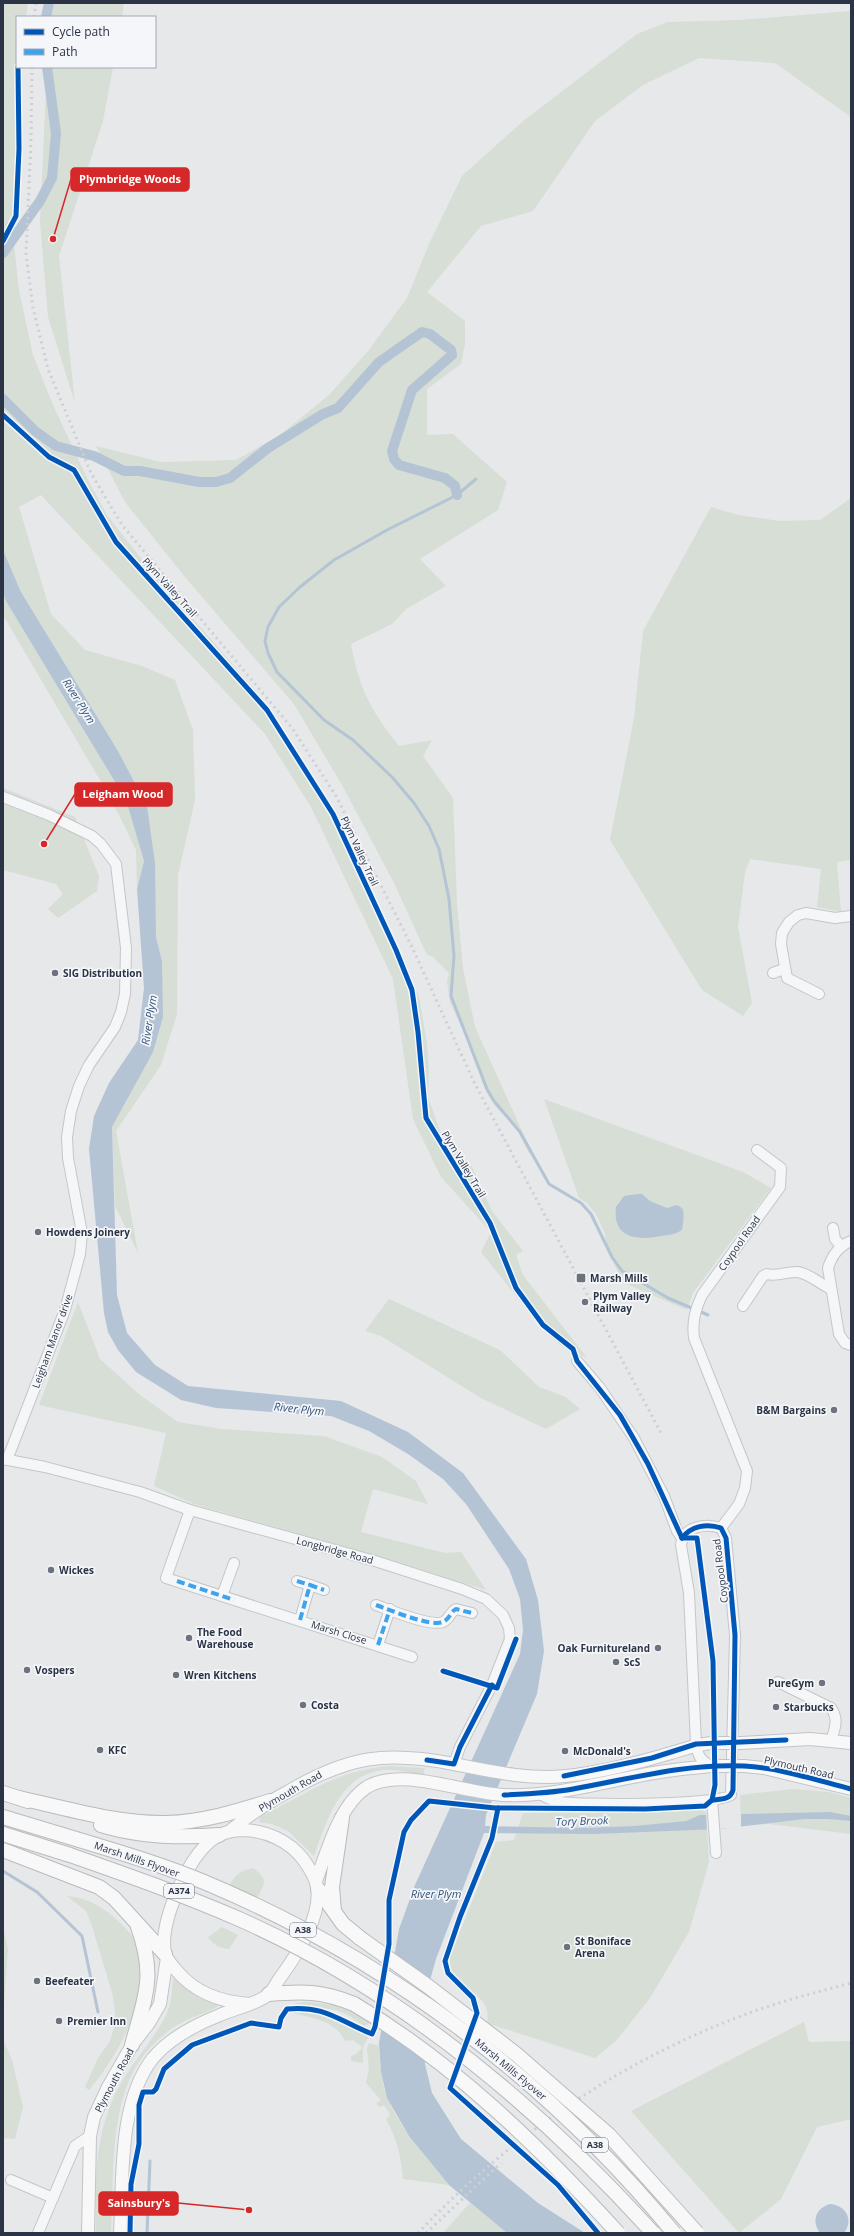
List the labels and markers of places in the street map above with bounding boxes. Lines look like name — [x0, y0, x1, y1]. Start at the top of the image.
callout: Plymbridge Woods — [71, 168, 189, 191]
callout: Leigham Wood — [75, 783, 172, 806]
place label: SIG Distribution — [63, 966, 142, 980]
marker: SIG Distribution — [50, 968, 60, 978]
place label: Howdens Joinery — [46, 1225, 130, 1239]
marker: Howdens Joinery — [33, 1227, 43, 1237]
place label: Marsh Mills — [590, 1271, 648, 1285]
marker: Marsh Mills — [575, 1272, 587, 1284]
place label: Plym Valley Railway — [593, 1289, 651, 1315]
marker: Plym Valley Railway — [580, 1297, 590, 1307]
place label: B&M Bargains — [756, 1403, 826, 1417]
marker: B&M Bargains — [829, 1405, 839, 1415]
place label: Wickes — [59, 1563, 94, 1577]
marker: Wickes — [46, 1565, 56, 1575]
place label: The Food Warehouse — [197, 1625, 253, 1651]
marker: The Food Warehouse — [184, 1633, 194, 1643]
place label: Oak Furnitureland — [558, 1641, 650, 1655]
marker: Oak Furnitureland — [653, 1643, 663, 1653]
place label: ScS — [624, 1655, 641, 1669]
marker: ScS — [611, 1657, 621, 1667]
place label: Vospers — [35, 1663, 74, 1677]
marker: Vospers — [22, 1665, 32, 1675]
place label: Wren Kitchens — [184, 1668, 257, 1682]
marker: Wren Kitchens — [171, 1670, 181, 1680]
place label: PureGym — [768, 1676, 814, 1690]
marker: PureGym — [817, 1678, 827, 1688]
place label: Costa — [311, 1698, 339, 1712]
marker: Costa — [298, 1700, 308, 1710]
place label: Starbucks — [784, 1700, 834, 1714]
marker: Starbucks — [771, 1702, 781, 1712]
place label: KFC — [108, 1743, 127, 1757]
place label: McDonald's — [573, 1744, 631, 1758]
marker: KFC — [95, 1745, 105, 1755]
marker: McDonald's — [560, 1746, 570, 1756]
place label: St Boniface Arena — [575, 1934, 631, 1960]
marker: St Boniface Arena — [562, 1942, 572, 1952]
place label: Beefeater — [45, 1974, 95, 1988]
marker: Beefeater — [32, 1976, 42, 1986]
place label: Premier Inn — [67, 2014, 126, 2028]
marker: Premier Inn — [54, 2016, 64, 2026]
callout: Sainsbury's — [99, 2192, 178, 2215]

